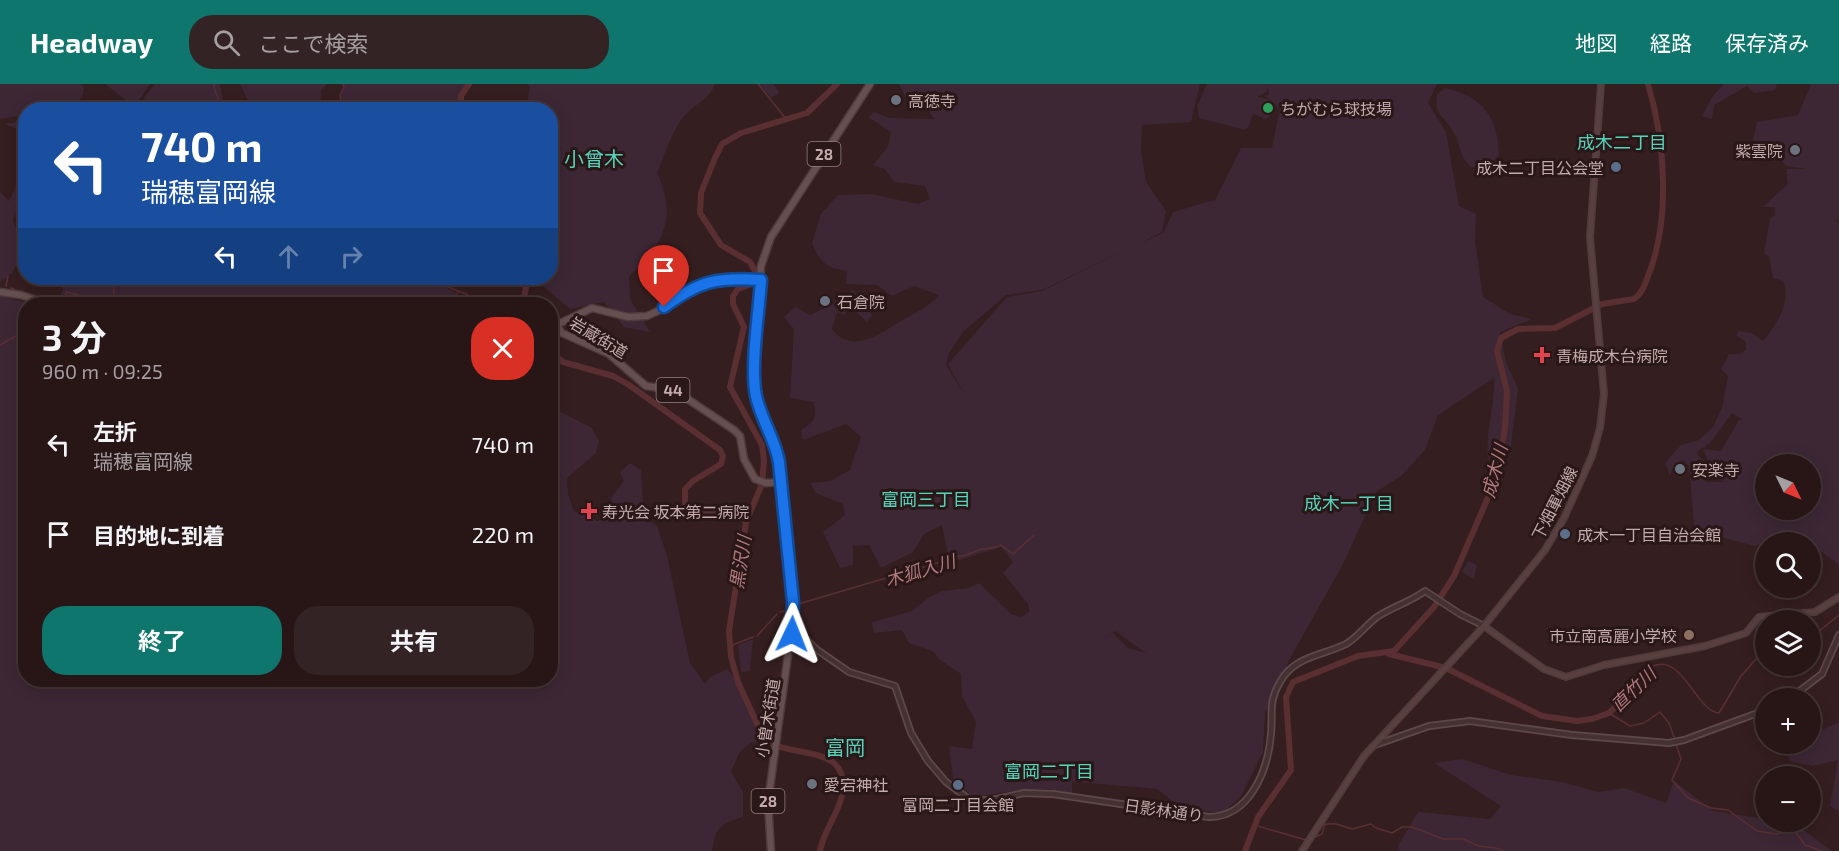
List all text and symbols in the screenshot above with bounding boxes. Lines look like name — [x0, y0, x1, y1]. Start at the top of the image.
search box — [189, 15, 609, 69]
text: Headway — [30, 25, 153, 59]
icon: search — [210, 26, 243, 59]
text: ここで検索 — [258, 30, 368, 56]
text: 地図 — [1575, 30, 1617, 55]
text: 経路 — [1650, 30, 1692, 55]
text: 保存済み — [1725, 30, 1809, 55]
place label: 高徳寺 — [908, 91, 956, 110]
marker: 高徳寺 — [889, 93, 903, 107]
place label: ちがむら球技場 — [1280, 99, 1392, 118]
marker: ちがむら球技場 — [1261, 101, 1275, 115]
text: 740 m — [141, 120, 263, 170]
icon: left — [42, 126, 120, 204]
district label: 成木二丁目 — [1577, 131, 1667, 153]
place label: 紫雲院 — [1735, 141, 1783, 160]
road number: 28 — [808, 142, 840, 166]
marker: 紫雲院 — [1788, 143, 1802, 157]
district label: 小曾木 — [564, 146, 624, 170]
place label: 成木二丁目公会堂 — [1476, 158, 1604, 177]
marker: 成木二丁目公会堂 — [1609, 160, 1623, 174]
text: 瑞穂富岡線 — [141, 175, 276, 207]
icon: left — [209, 240, 242, 273]
icon: ahead — [272, 240, 305, 273]
icon: right — [335, 240, 368, 273]
pin — [638, 245, 689, 307]
icon: arrive — [647, 254, 680, 287]
place label: 石倉院 — [837, 292, 885, 311]
marker: 石倉院 — [818, 294, 832, 308]
street label: 岩蔵街道 — [567, 312, 631, 362]
text: 3 分 — [42, 315, 106, 358]
button: close — [471, 317, 534, 380]
marker: 青梅成木台病院 — [1533, 346, 1551, 364]
place label: 青梅成木台病院 — [1556, 346, 1668, 365]
text: 960 m · 09:25 — [42, 359, 163, 383]
road number: 44 — [656, 378, 690, 402]
text: 左折 — [93, 418, 137, 444]
icon: left — [42, 428, 75, 461]
text: 740 m — [472, 431, 534, 457]
water label: 成木川 — [1476, 440, 1512, 500]
text: 瑞穂富岡線 — [93, 449, 193, 473]
north arrow — [1755, 454, 1821, 520]
map controls — [1755, 454, 1821, 832]
place label: 安楽寺 — [1692, 460, 1740, 479]
marker: 安楽寺 — [1673, 462, 1687, 476]
street label: 下畑軍畑線 — [1527, 463, 1581, 543]
district label: 富岡三丁目 — [881, 488, 971, 510]
district label: 成木一丁目 — [1304, 492, 1394, 514]
marker: 寿光会 坂本第二病院 — [580, 502, 598, 520]
place label: 寿光会 坂本第二病院 — [602, 502, 750, 521]
icon: arrive — [42, 518, 75, 551]
text: 220 m — [472, 521, 534, 547]
text: 目的地に到着 — [93, 522, 225, 548]
place label: 成木一丁目自治会館 — [1577, 525, 1721, 544]
marker: 成木一丁目自治会館 — [1558, 527, 1572, 541]
water label: 黒沢川 — [725, 532, 755, 590]
button: search — [1755, 532, 1821, 598]
water label: 木狐入川 — [882, 549, 960, 590]
position arrow — [760, 602, 824, 666]
button: 終了 — [42, 606, 282, 675]
button: 共有 — [294, 606, 534, 675]
button: layers — [1755, 610, 1821, 676]
place label: 市立南高麗小学校 — [1549, 626, 1677, 645]
marker: 市立南高麗小学校 — [1682, 628, 1696, 642]
water label: 直竹川 — [1606, 661, 1662, 716]
street label: 小曽木街道 — [751, 677, 783, 759]
button: + — [1755, 688, 1821, 754]
district label: 富岡 — [825, 735, 865, 759]
district label: 富岡二丁目 — [1004, 760, 1094, 782]
button: − — [1755, 766, 1821, 832]
place label: 愛宕神社 — [824, 775, 888, 794]
marker: 愛宕神社 — [805, 777, 819, 791]
marker: 富岡二丁目会館 — [951, 778, 965, 792]
road number: 28 — [752, 789, 784, 813]
place label: 富岡二丁目会館 — [902, 795, 1014, 814]
street label: 日影林通り — [1123, 795, 1205, 825]

